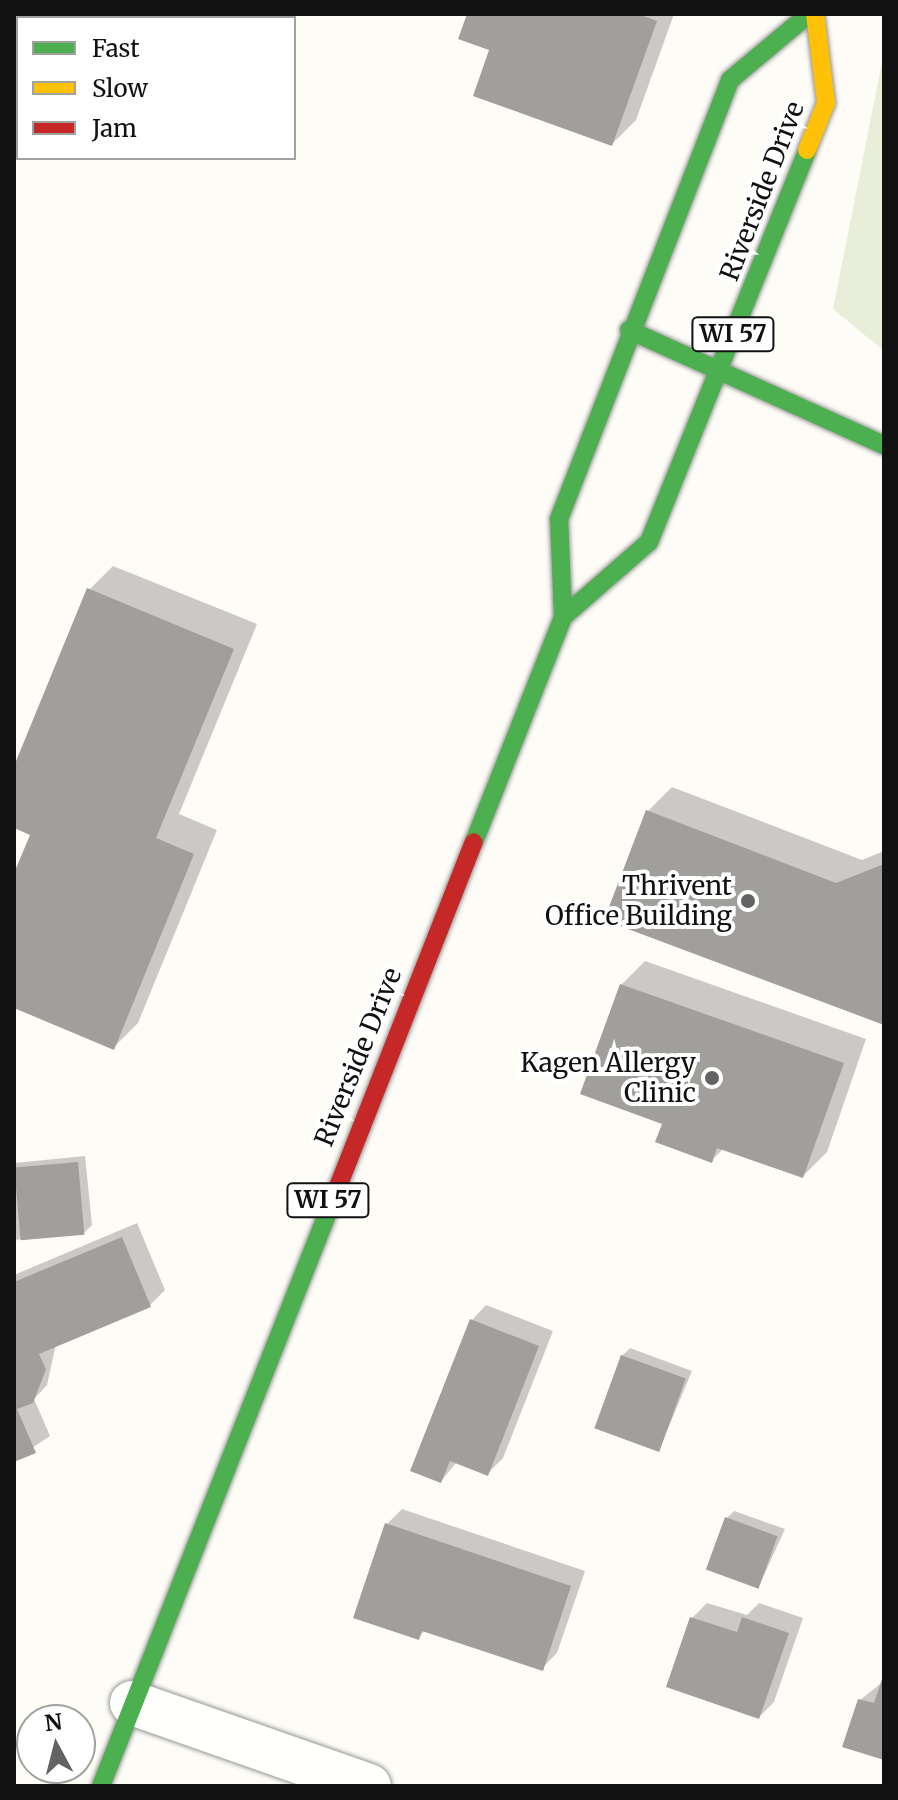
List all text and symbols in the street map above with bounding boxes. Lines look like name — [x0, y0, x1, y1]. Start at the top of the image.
legend — [16, 16, 296, 160]
text: Fast — [92, 33, 140, 64]
text: Slow — [92, 73, 148, 104]
street label: Riverside Drive — [713, 97, 811, 285]
text: Jam — [92, 113, 137, 144]
road number: WI 57 — [691, 314, 775, 354]
place label: Thrivent Office Building — [545, 870, 732, 932]
marker: Thrivent Office Building — [739, 892, 757, 910]
street label: Riverside Drive — [308, 963, 408, 1151]
place label: Kagen Allergy Clinic — [520, 1047, 696, 1108]
marker: Kagen Allergy Clinic — [703, 1069, 721, 1087]
road number: WI 57 — [286, 1180, 370, 1220]
north arrow — [16, 1704, 96, 1784]
text: N — [43, 1707, 64, 1737]

